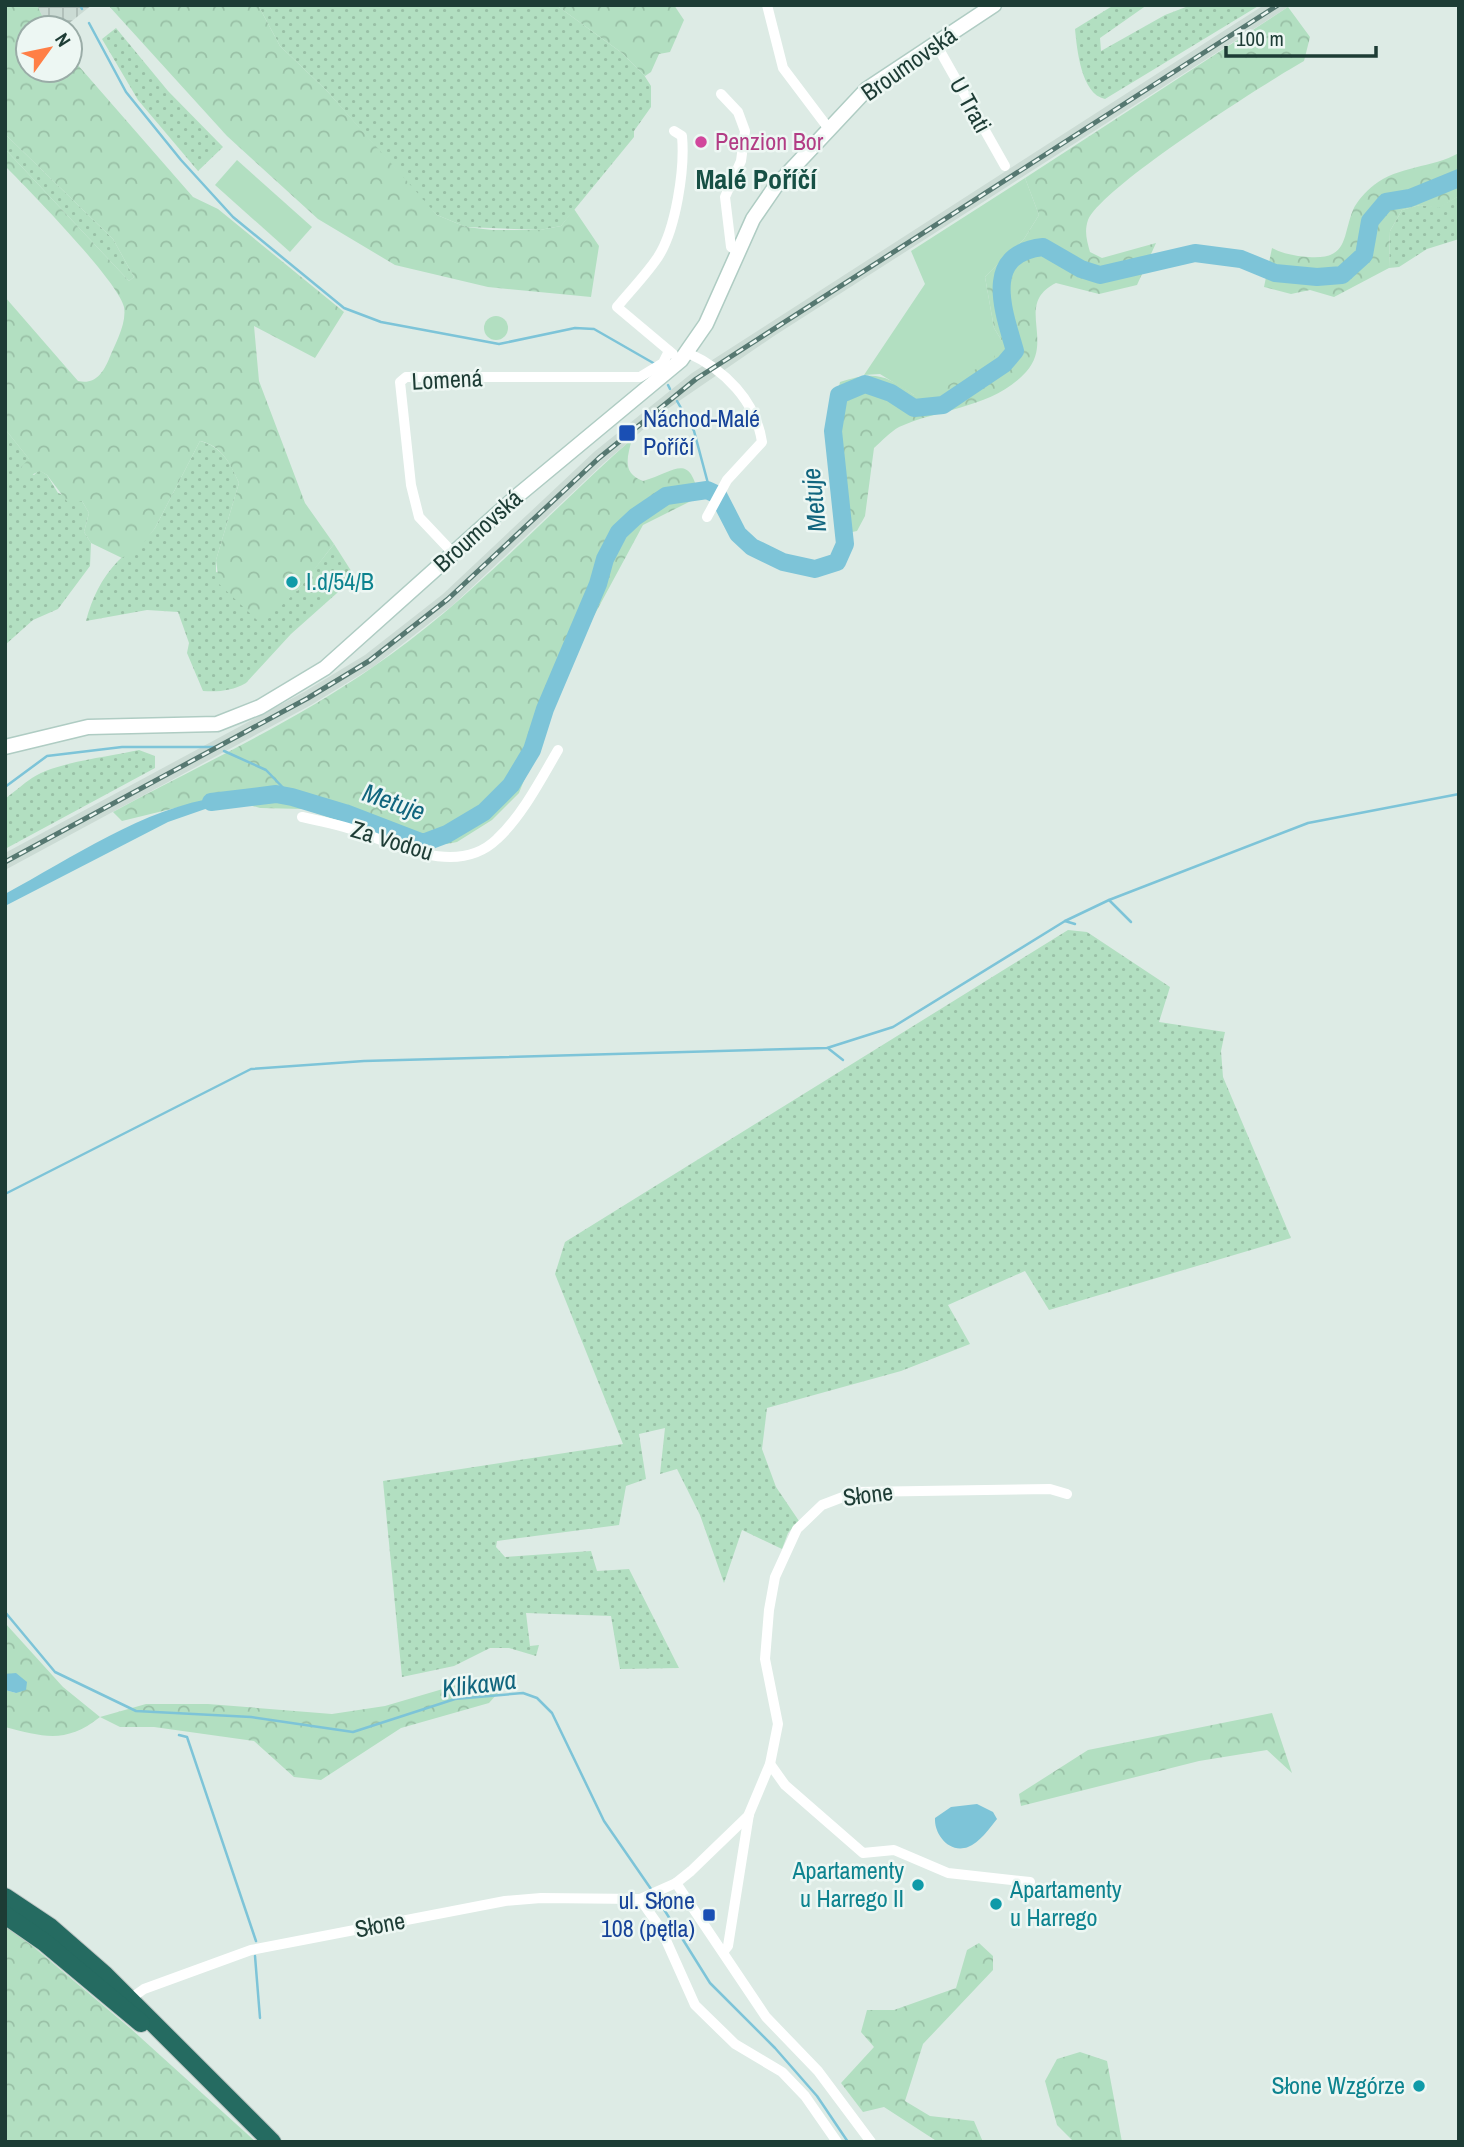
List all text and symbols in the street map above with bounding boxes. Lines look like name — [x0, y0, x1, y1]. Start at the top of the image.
north arrow — [14, 14, 84, 84]
scale bar — [1226, 14, 1376, 58]
street label: Broumovská — [854, 19, 962, 108]
text: 100 m — [1236, 24, 1284, 53]
text: N — [49, 28, 77, 52]
street label: U Trati — [943, 71, 999, 138]
place label: Penzion Bor — [715, 125, 824, 157]
marker: Penzion Bor — [693, 134, 709, 150]
district label: Malé Poříčí — [695, 160, 818, 198]
street label: Lomená — [411, 361, 483, 397]
place label: Náchod-Malé Poříčí — [643, 402, 760, 462]
marker: Náchod-Malé Poříčí — [617, 423, 637, 443]
water label: Metuje — [793, 466, 834, 534]
street label: Broumovská — [426, 482, 529, 579]
place label: I.d/54/B — [306, 565, 374, 597]
marker: I.d/54/B — [284, 574, 300, 590]
water label: Metuje — [358, 775, 430, 828]
street label: Za Vodou — [347, 812, 437, 868]
street label: Słone — [841, 1475, 895, 1513]
water label: Klikawa — [440, 1662, 518, 1705]
place label: Apartamenty u Harrego II — [791, 1854, 904, 1914]
place label: Apartamenty u Harrego — [1009, 1873, 1122, 1933]
marker: Apartamenty u Harrego II — [910, 1877, 926, 1893]
place label: ul. Słone 108 (pętla) — [601, 1884, 695, 1944]
marker: Apartamenty u Harrego — [988, 1896, 1004, 1912]
street label: Słone — [352, 1904, 408, 1945]
marker: ul. Słone 108 (pętla) — [701, 1907, 717, 1923]
place label: Słone Wzgórze — [1272, 2069, 1405, 2101]
marker: Słone Wzgórze — [1411, 2078, 1427, 2094]

